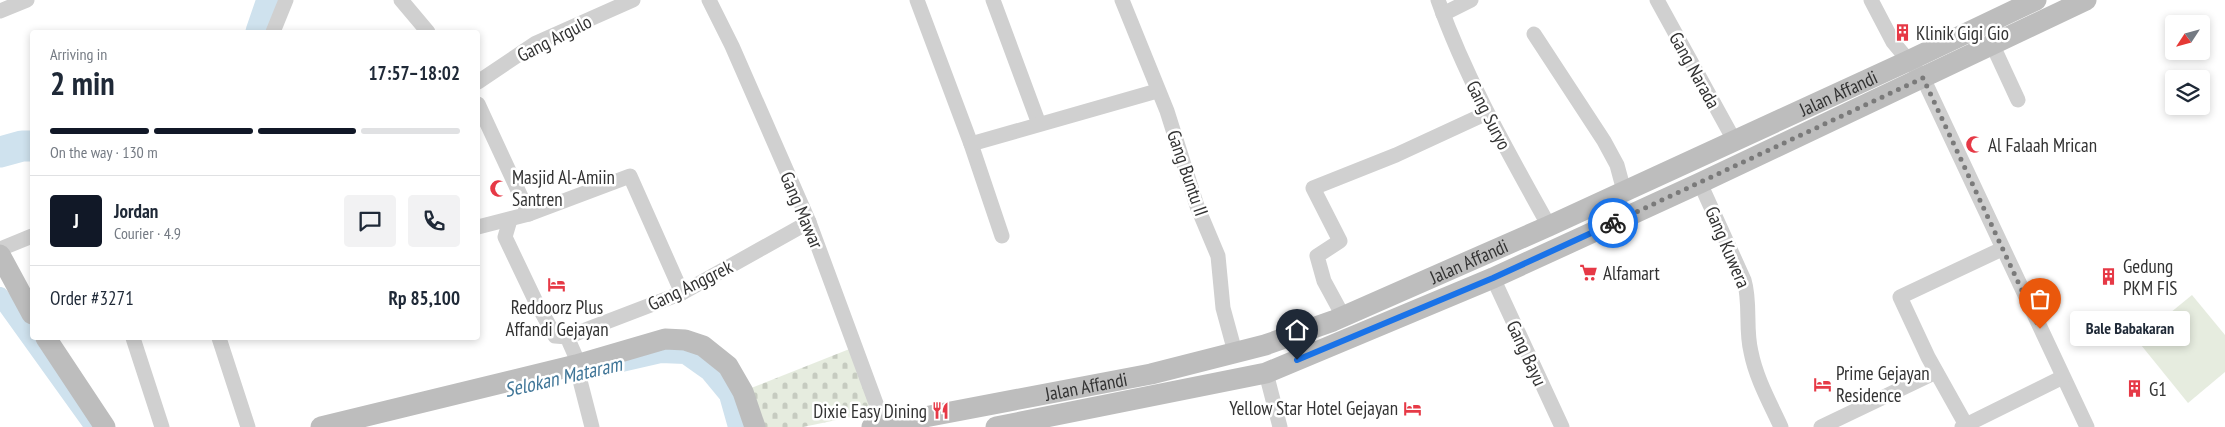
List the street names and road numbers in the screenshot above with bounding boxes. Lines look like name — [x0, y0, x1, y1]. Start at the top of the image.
street label: Gang Argulo — [513, 9, 595, 67]
street label: Gang Narada — [1664, 27, 1726, 113]
street label: Jalan Affandi — [1794, 65, 1881, 122]
street label: Gang Suryo — [1461, 76, 1517, 154]
street label: Gang Buntu II — [1162, 127, 1214, 219]
street label: Gang Mawar — [775, 168, 829, 253]
street label: Gang Kuwera — [1700, 203, 1756, 291]
street label: Jalan Affandi — [1425, 234, 1512, 289]
street label: Gang Anggrek — [644, 254, 737, 316]
street label: Gang Bayu — [1501, 316, 1553, 390]
street label: Jalan Affandi — [1042, 367, 1129, 406]

